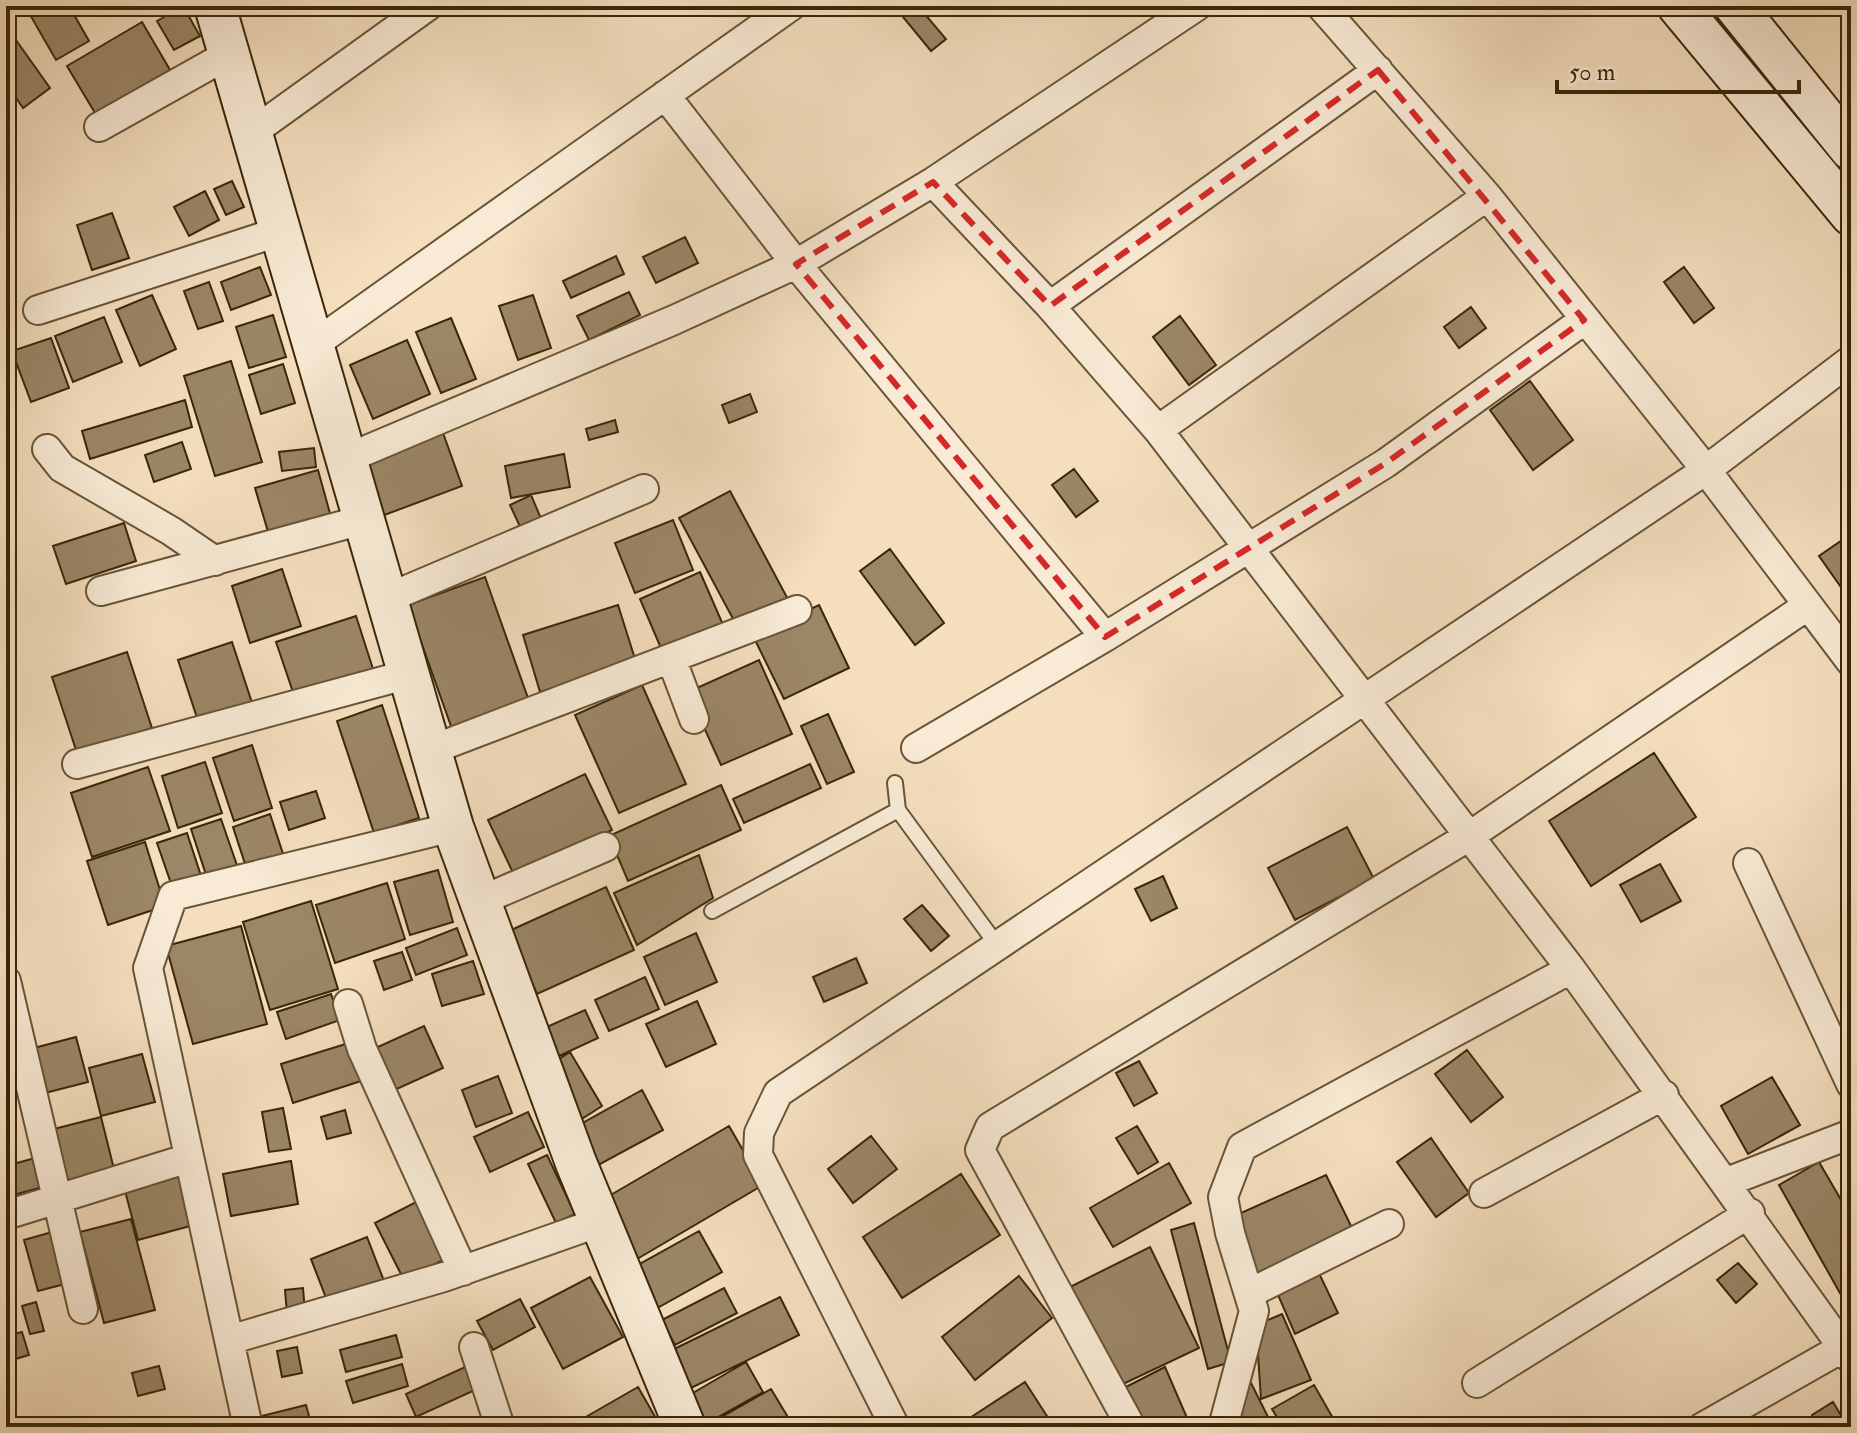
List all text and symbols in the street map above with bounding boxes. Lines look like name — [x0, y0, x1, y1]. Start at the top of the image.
scale bar — [1557, 44, 1799, 94]
text: 50 m — [1569, 57, 1616, 88]

